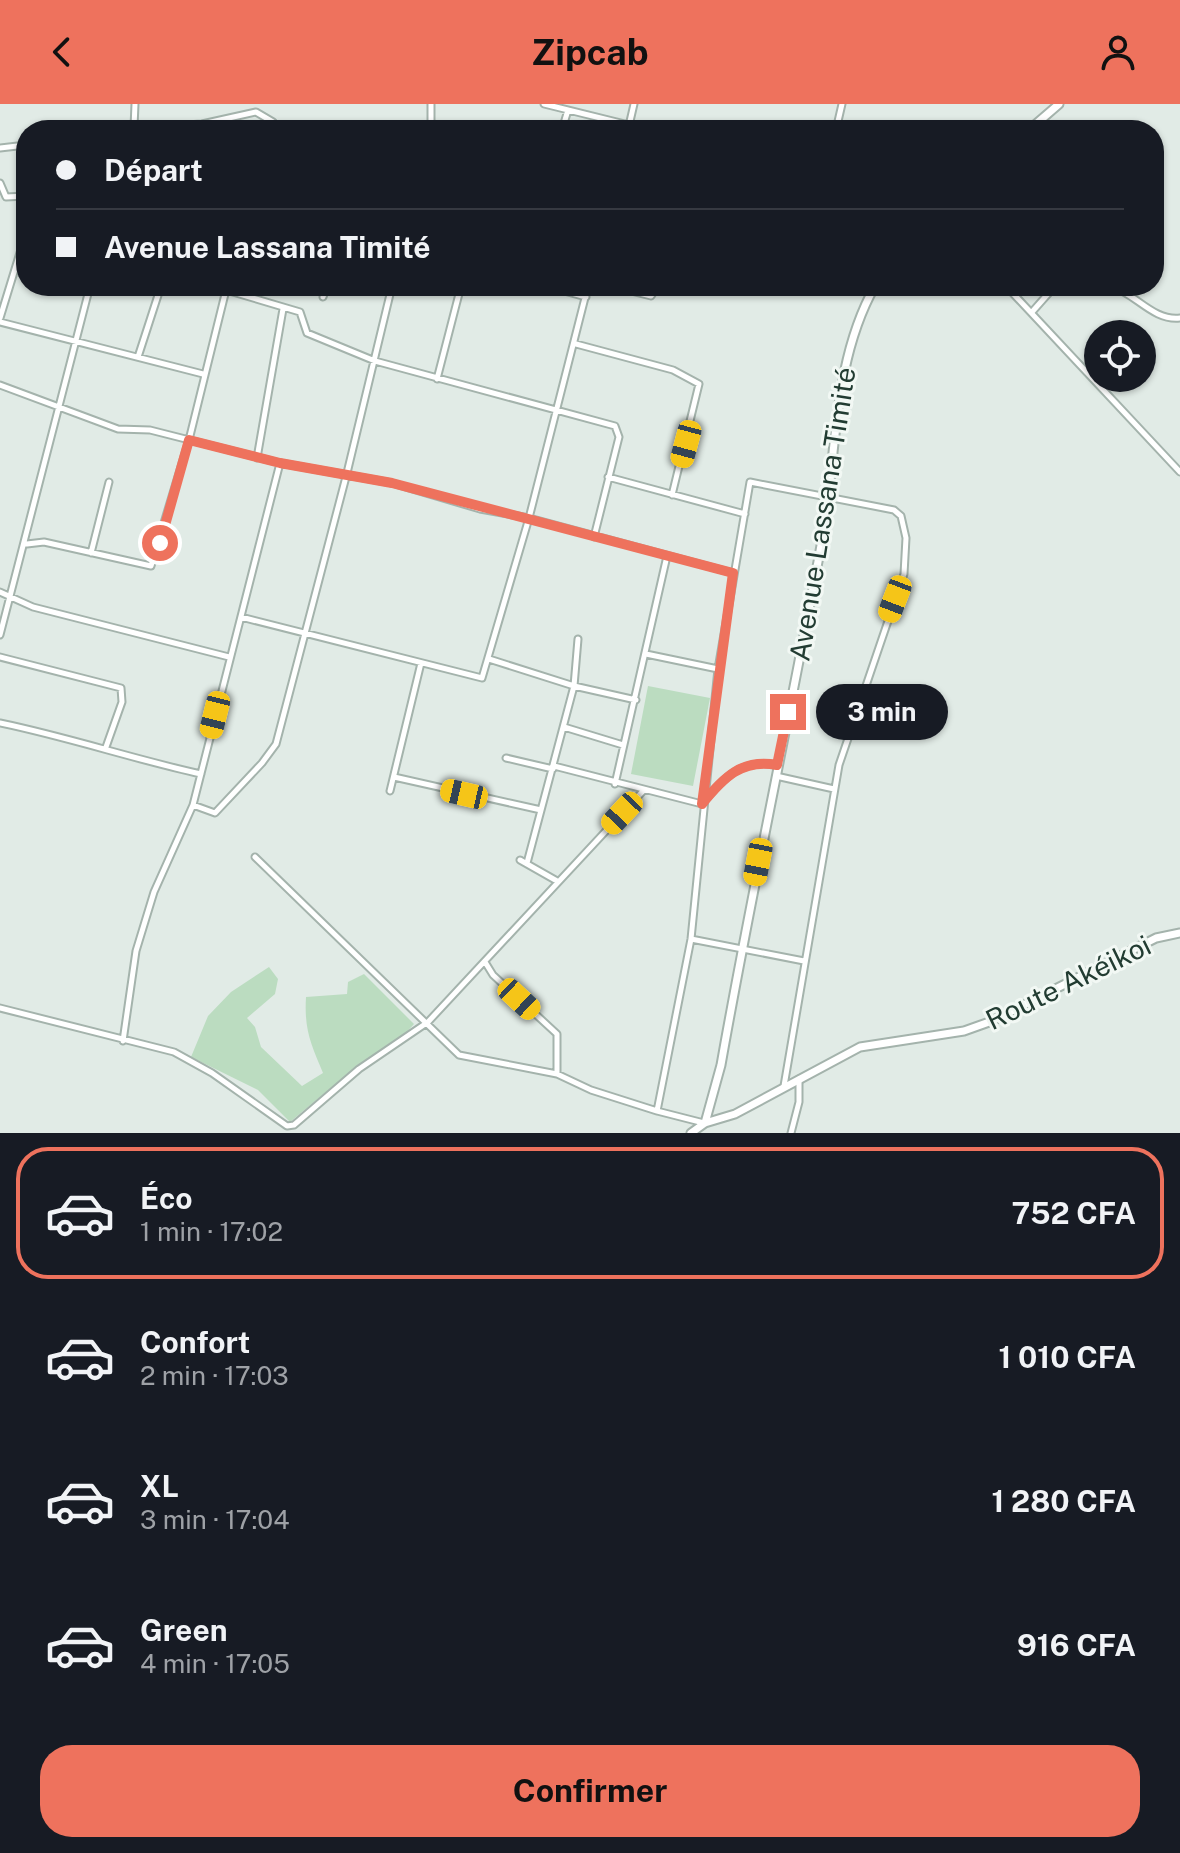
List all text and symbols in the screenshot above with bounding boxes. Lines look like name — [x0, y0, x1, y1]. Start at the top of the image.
icon: back — [40, 30, 84, 74]
icon: person — [1096, 30, 1140, 74]
text: Zipcab — [531, 31, 649, 73]
text: Départ — [104, 152, 203, 188]
text: Avenue Lassana Timité — [104, 229, 430, 265]
map controls — [1084, 320, 1156, 392]
button: locate — [1084, 320, 1156, 392]
street label: Avenue Lassana Timité — [782, 365, 862, 663]
car — [668, 418, 704, 470]
route start — [142, 525, 178, 561]
car — [875, 572, 915, 626]
callout: 3 min — [816, 684, 948, 740]
car — [198, 689, 232, 741]
route end — [770, 694, 806, 730]
text: 3 min — [848, 696, 916, 727]
car — [438, 777, 490, 811]
car — [597, 787, 647, 839]
car — [742, 836, 774, 888]
street label: Route Akéikoi — [980, 928, 1156, 1036]
car — [493, 974, 545, 1024]
icon: car — [44, 1177, 116, 1249]
text: Éco — [140, 1180, 193, 1216]
text: 752 CFA — [1011, 1195, 1136, 1231]
text: 1 min · 17:02 — [140, 1216, 283, 1247]
icon: car — [44, 1321, 116, 1393]
text: Confort — [140, 1324, 250, 1360]
text: 1 010 CFA — [998, 1339, 1136, 1375]
text: 2 min · 17:03 — [140, 1360, 289, 1391]
icon: car — [44, 1465, 116, 1537]
text: XL — [140, 1468, 179, 1504]
text: 1 280 CFA — [991, 1483, 1136, 1519]
text: 3 min · 17:04 — [140, 1504, 290, 1535]
icon: car — [44, 1609, 116, 1681]
text: Green — [140, 1612, 227, 1648]
text: 916 CFA — [1017, 1627, 1136, 1663]
text: 4 min · 17:05 — [140, 1648, 290, 1679]
button: Confirmer — [40, 1745, 1140, 1837]

